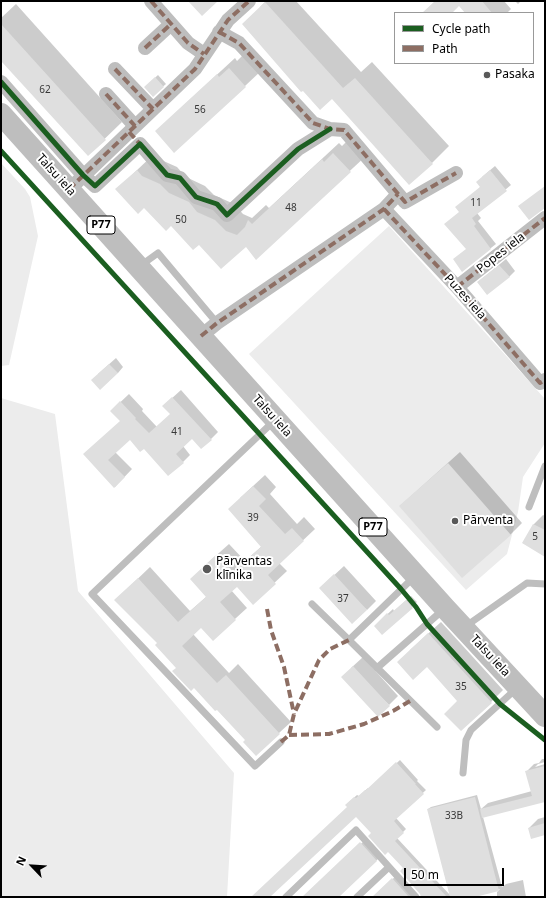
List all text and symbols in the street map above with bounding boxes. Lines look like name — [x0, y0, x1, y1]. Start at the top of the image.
legend — [394, 12, 534, 64]
text: Cycle path — [432, 20, 490, 37]
text: Path — [432, 40, 458, 57]
place label: Pasaka — [495, 68, 535, 82]
marker: Pasaka — [482, 70, 492, 80]
house number: 62 — [39, 84, 51, 96]
house number: 56 — [194, 104, 206, 116]
street label: Talsu iela — [33, 151, 79, 199]
house number: 11 — [470, 197, 482, 209]
house number: 48 — [285, 202, 297, 214]
house number: 50 — [175, 214, 187, 226]
road number: P77 — [87, 216, 115, 234]
street label: Popes iela — [474, 230, 528, 276]
street label: Puzes iela — [441, 272, 489, 322]
street label: Talsu iela — [249, 392, 295, 440]
house number: 41 — [171, 426, 183, 438]
house number: 39 — [247, 512, 259, 524]
place label: Pārventa — [463, 514, 513, 528]
marker: Pārventa — [450, 516, 460, 526]
road number: P77 — [359, 518, 387, 536]
house number: 5 — [532, 531, 538, 543]
place label: Pārventas klīnika — [216, 555, 272, 583]
marker: Pārventas klīnika — [201, 563, 213, 575]
house number: 37 — [337, 593, 349, 605]
street label: Talsu iela — [467, 632, 513, 680]
house number: 35 — [455, 681, 467, 693]
house number: 33B — [445, 810, 463, 822]
north arrow — [12, 846, 52, 886]
text: N — [12, 853, 29, 868]
scale bar — [406, 860, 506, 886]
text: 50 m — [411, 866, 439, 883]

